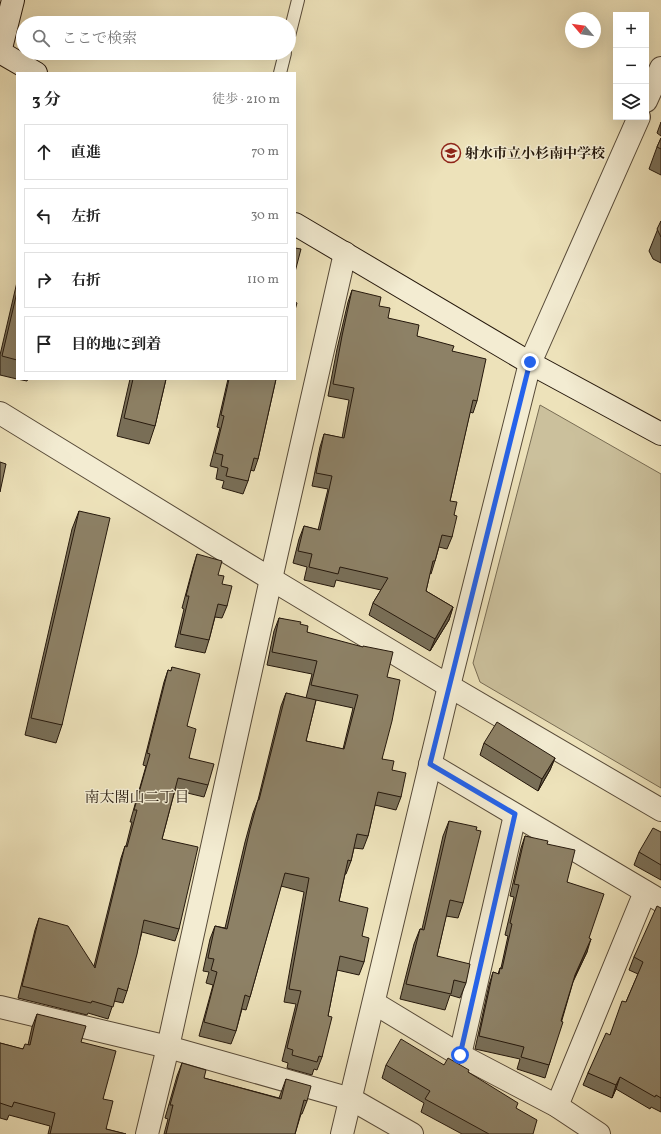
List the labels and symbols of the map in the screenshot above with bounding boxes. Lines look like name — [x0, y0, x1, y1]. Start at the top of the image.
north arrow — [565, 12, 601, 48]
school or university icon: 射水市立小杉南中学校 — [440, 142, 462, 164]
place label: 射水市立小杉南中学校 — [465, 145, 605, 164]
route end — [521, 353, 539, 371]
district label: 南太閤山二丁目 — [84, 788, 190, 809]
route start — [451, 1046, 469, 1064]

